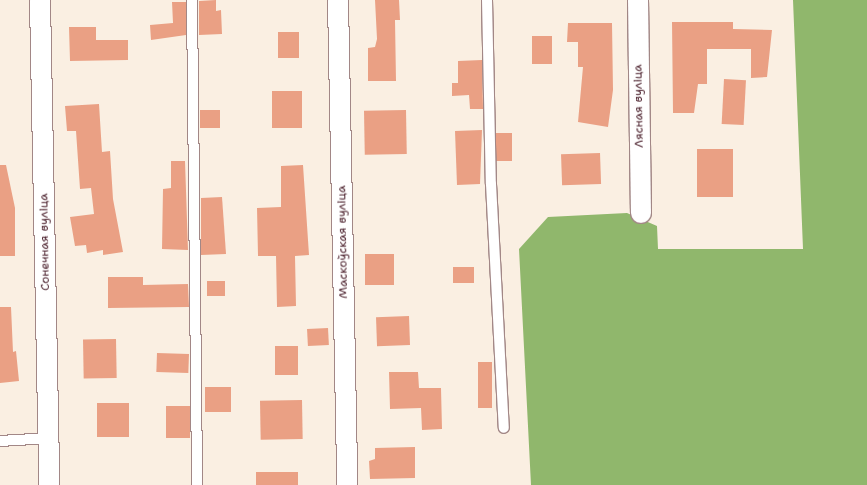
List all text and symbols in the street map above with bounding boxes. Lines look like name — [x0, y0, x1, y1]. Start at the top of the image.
street label: Лясная вуліца — [631, 64, 647, 148]
street label: Маскоўская вуліца — [335, 185, 351, 299]
street label: Сонечная вуліца — [37, 193, 53, 291]

